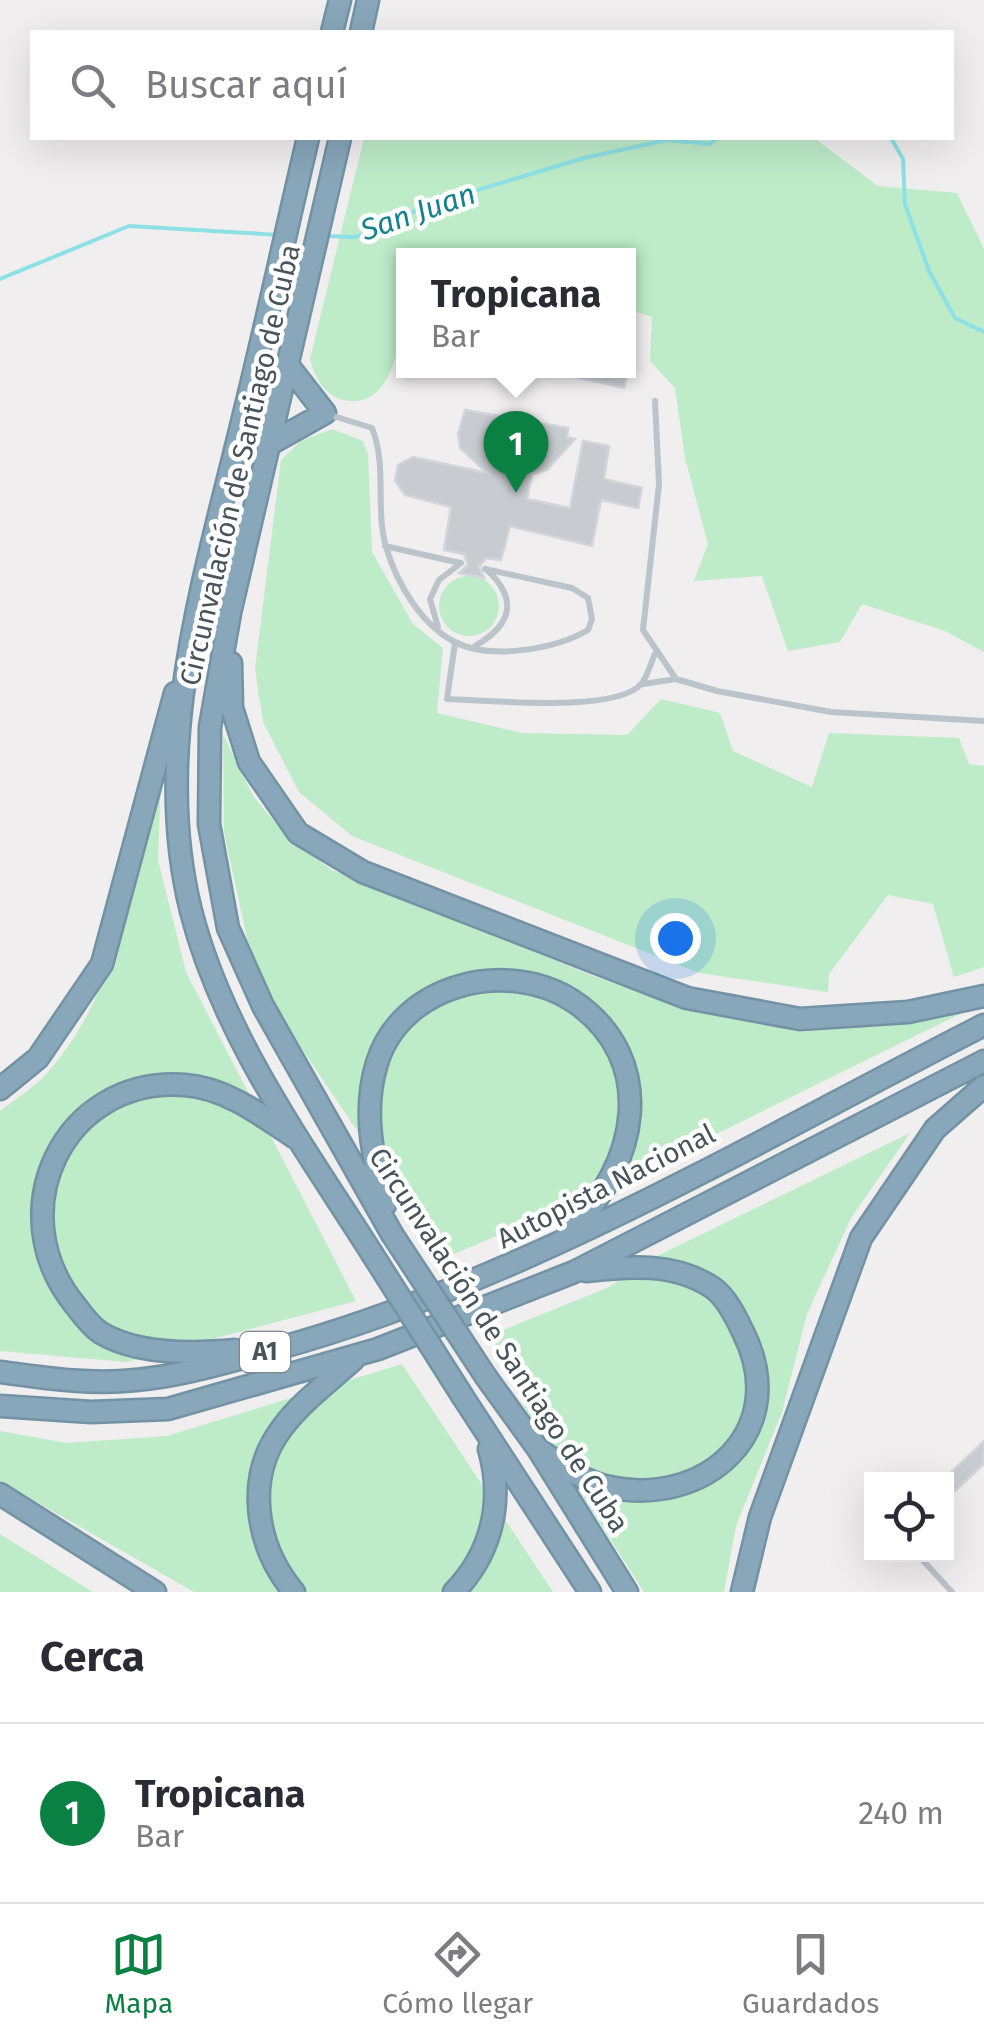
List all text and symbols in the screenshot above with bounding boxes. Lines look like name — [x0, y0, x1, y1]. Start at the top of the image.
search box — [30, 30, 954, 140]
icon: search — [65, 58, 120, 113]
text: Buscar aquí — [145, 62, 347, 108]
water label: San Juan — [355, 176, 480, 249]
street label: Circunvalación de Santiago de Cuba — [173, 241, 307, 689]
popup — [396, 248, 636, 378]
text: Tropicana — [431, 271, 601, 317]
text: Bar — [431, 317, 480, 355]
pin: 1 — [484, 410, 548, 493]
your location — [650, 913, 701, 964]
street label: Autopista Nacional — [492, 1117, 720, 1255]
street label: Circunvalación de Santiago de Cuba — [362, 1142, 636, 1538]
road number: A1 — [240, 1332, 290, 1372]
map controls — [864, 1472, 954, 1562]
button: locate — [864, 1472, 954, 1562]
text: Cerca — [40, 1632, 145, 1682]
text: Tropicana — [135, 1771, 305, 1817]
text: 1 — [65, 1794, 80, 1832]
text: 240 m — [858, 1794, 944, 1832]
text: Bar — [135, 1817, 184, 1855]
tab: Mapa — [105, 1927, 173, 2020]
tab: Cómo llegar — [382, 1927, 533, 2020]
tab: Guardados — [742, 1927, 879, 2020]

